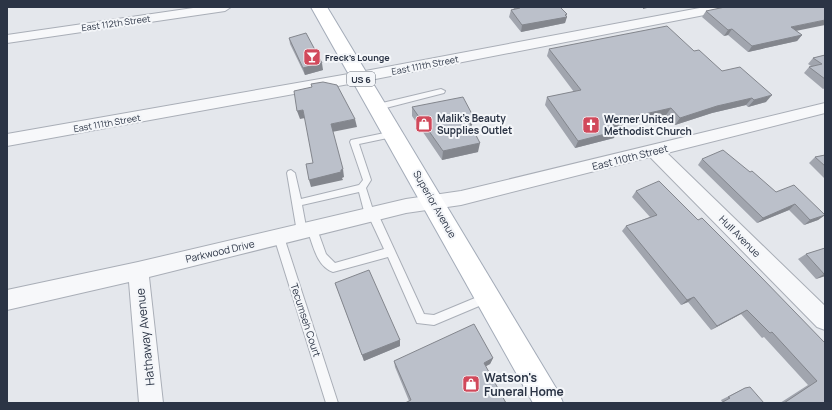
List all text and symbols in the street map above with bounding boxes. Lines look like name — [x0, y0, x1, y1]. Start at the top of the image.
street label: East 112th Street — [81, 12, 152, 34]
bar icon: Freck's Lounge — [302, 47, 322, 67]
place label: Freck's Lounge — [325, 51, 390, 64]
street label: East 111th Street — [390, 52, 460, 78]
road number: US 6 — [347, 72, 375, 86]
street label: East 111th Street — [72, 111, 142, 135]
place label: Malik's Beauty Supplies Outlet — [437, 111, 512, 137]
place label: Werner United Methodist Church — [604, 112, 692, 138]
shop icon: Malik's Beauty Supplies Outlet — [414, 114, 434, 134]
church icon: Werner United Methodist Church — [581, 115, 601, 135]
street label: East 110th Street — [591, 141, 669, 173]
street label: Superior Avenue — [410, 168, 460, 240]
street label: Hull Avenue — [716, 212, 764, 260]
street label: Parkwood Drive — [184, 236, 256, 266]
street label: Tecumseh Court — [288, 281, 324, 359]
street label: Hathaway Avenue — [131, 287, 159, 387]
place label: Watson's Funeral Home — [484, 369, 564, 400]
shop icon: Watson's Funeral Home — [461, 374, 481, 394]

